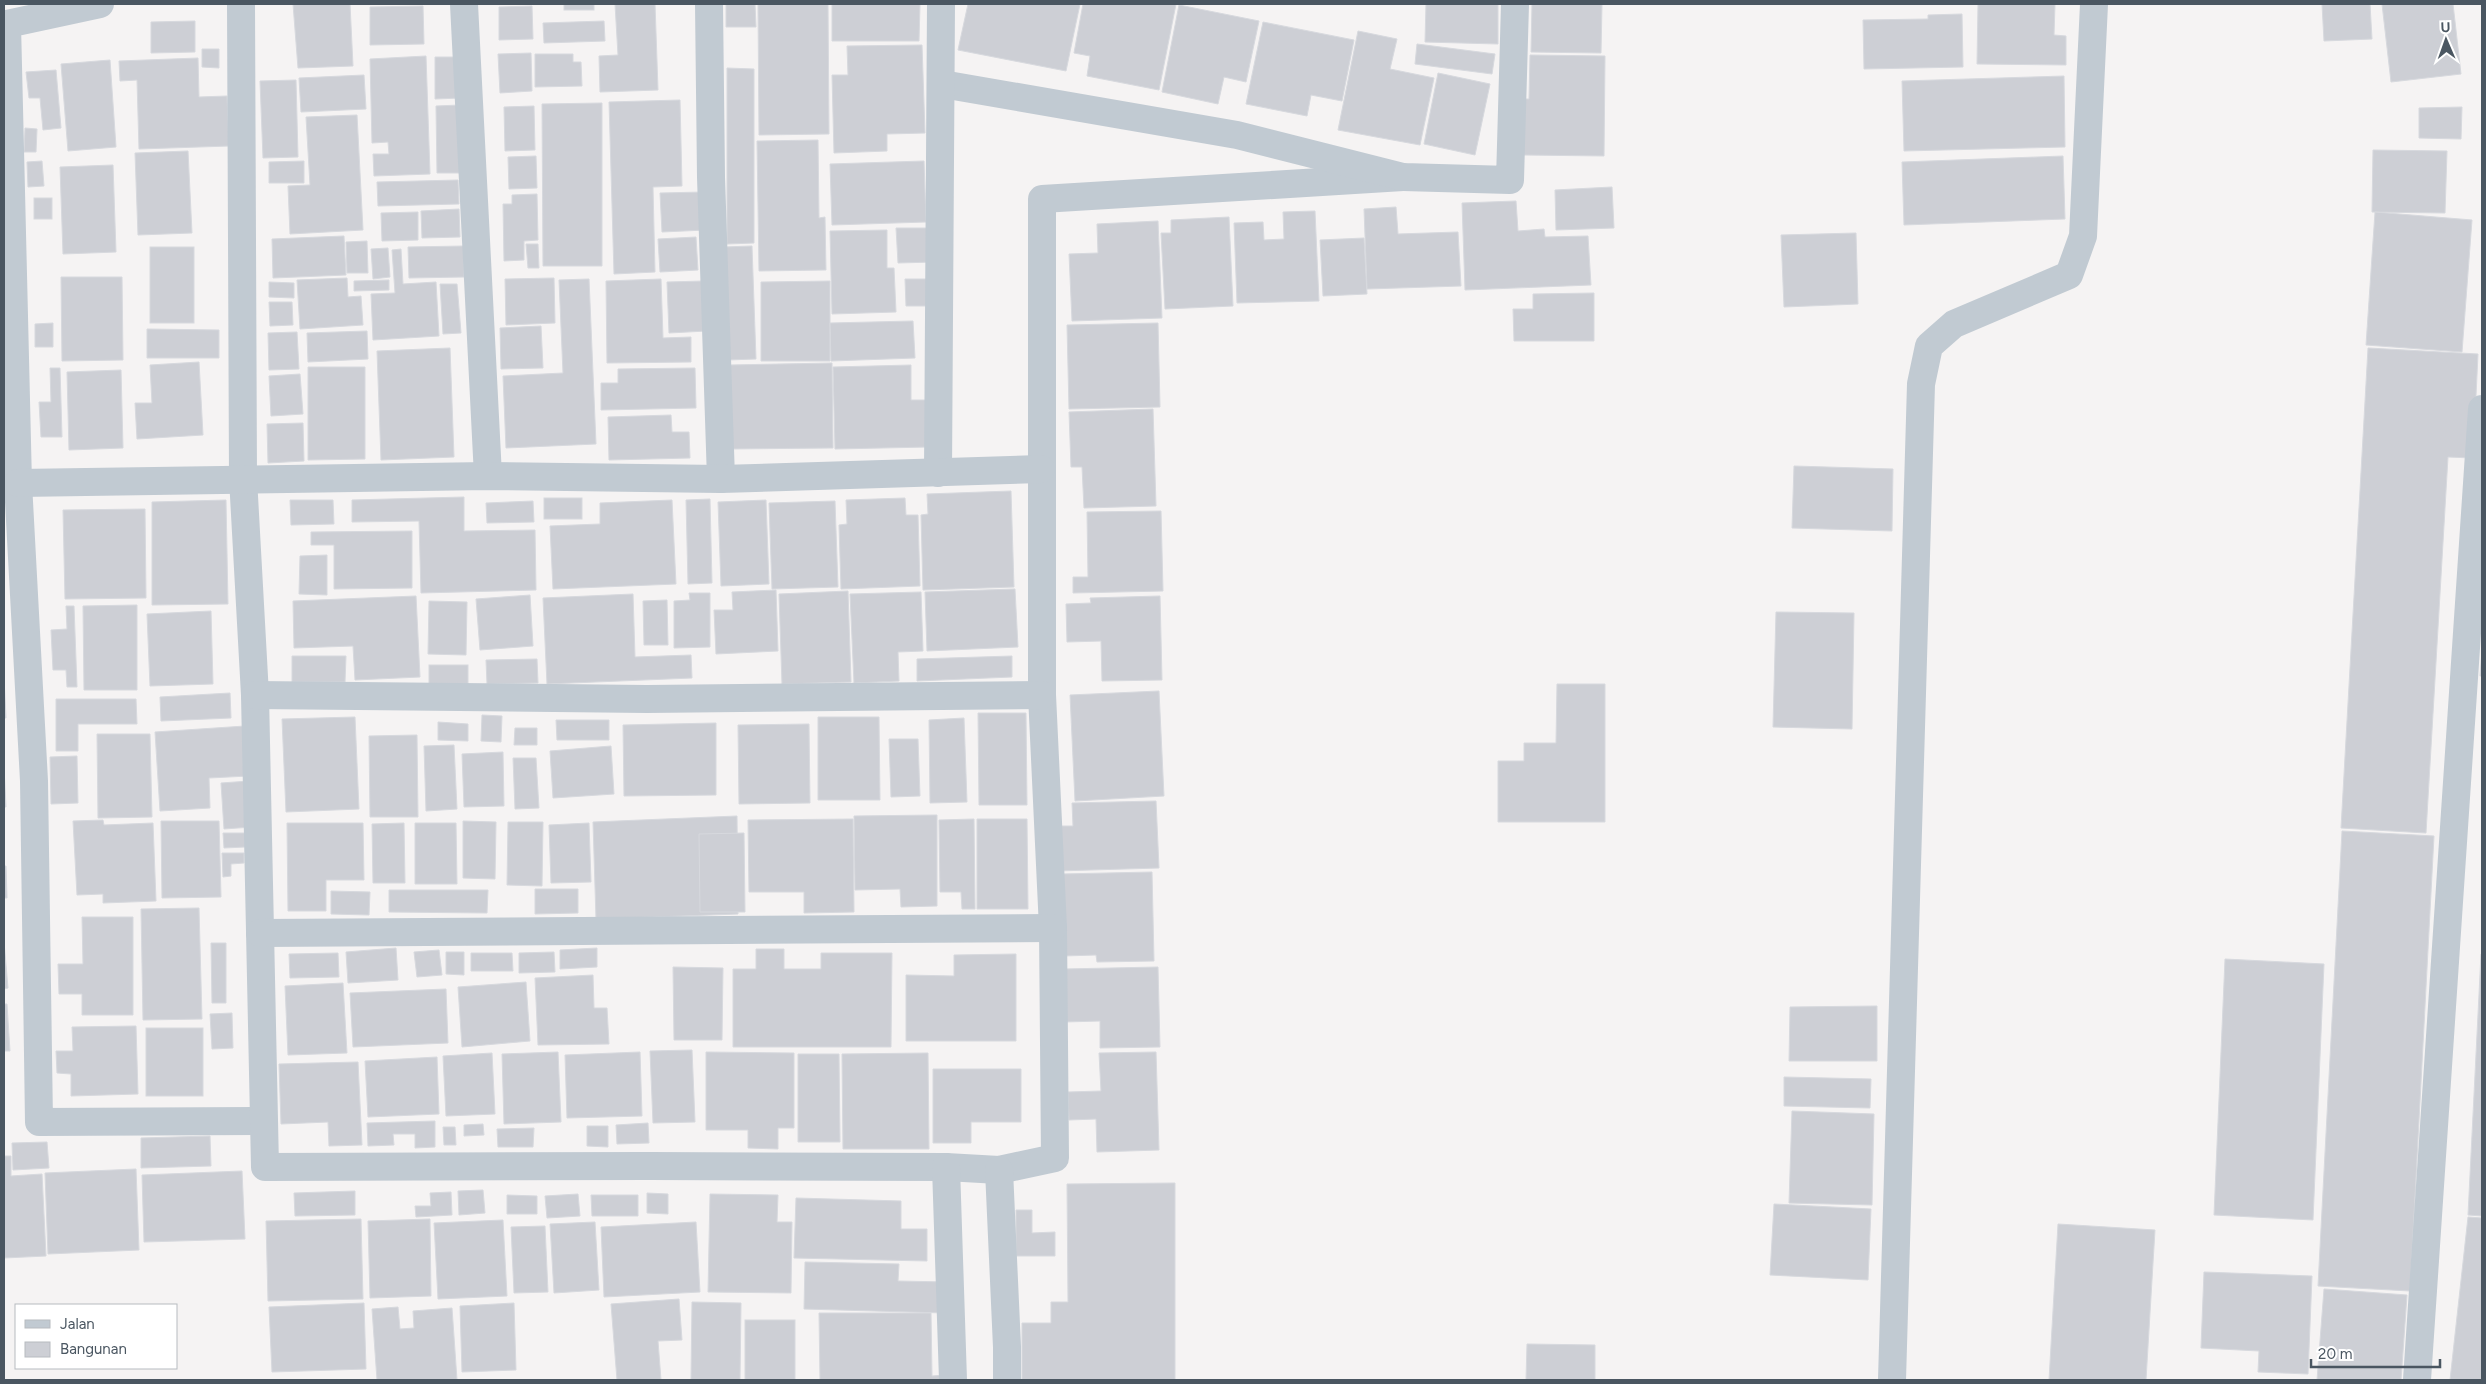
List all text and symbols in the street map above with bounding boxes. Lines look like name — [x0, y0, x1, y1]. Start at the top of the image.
north arrow — [2421, 15, 2471, 65]
text: U — [2440, 19, 2451, 36]
legend — [15, 1304, 178, 1369]
text: Jalan — [60, 1315, 95, 1333]
scale bar — [2311, 1336, 2440, 1368]
text: Bangunan — [60, 1340, 127, 1358]
text: 20 m — [2318, 1345, 2352, 1363]

